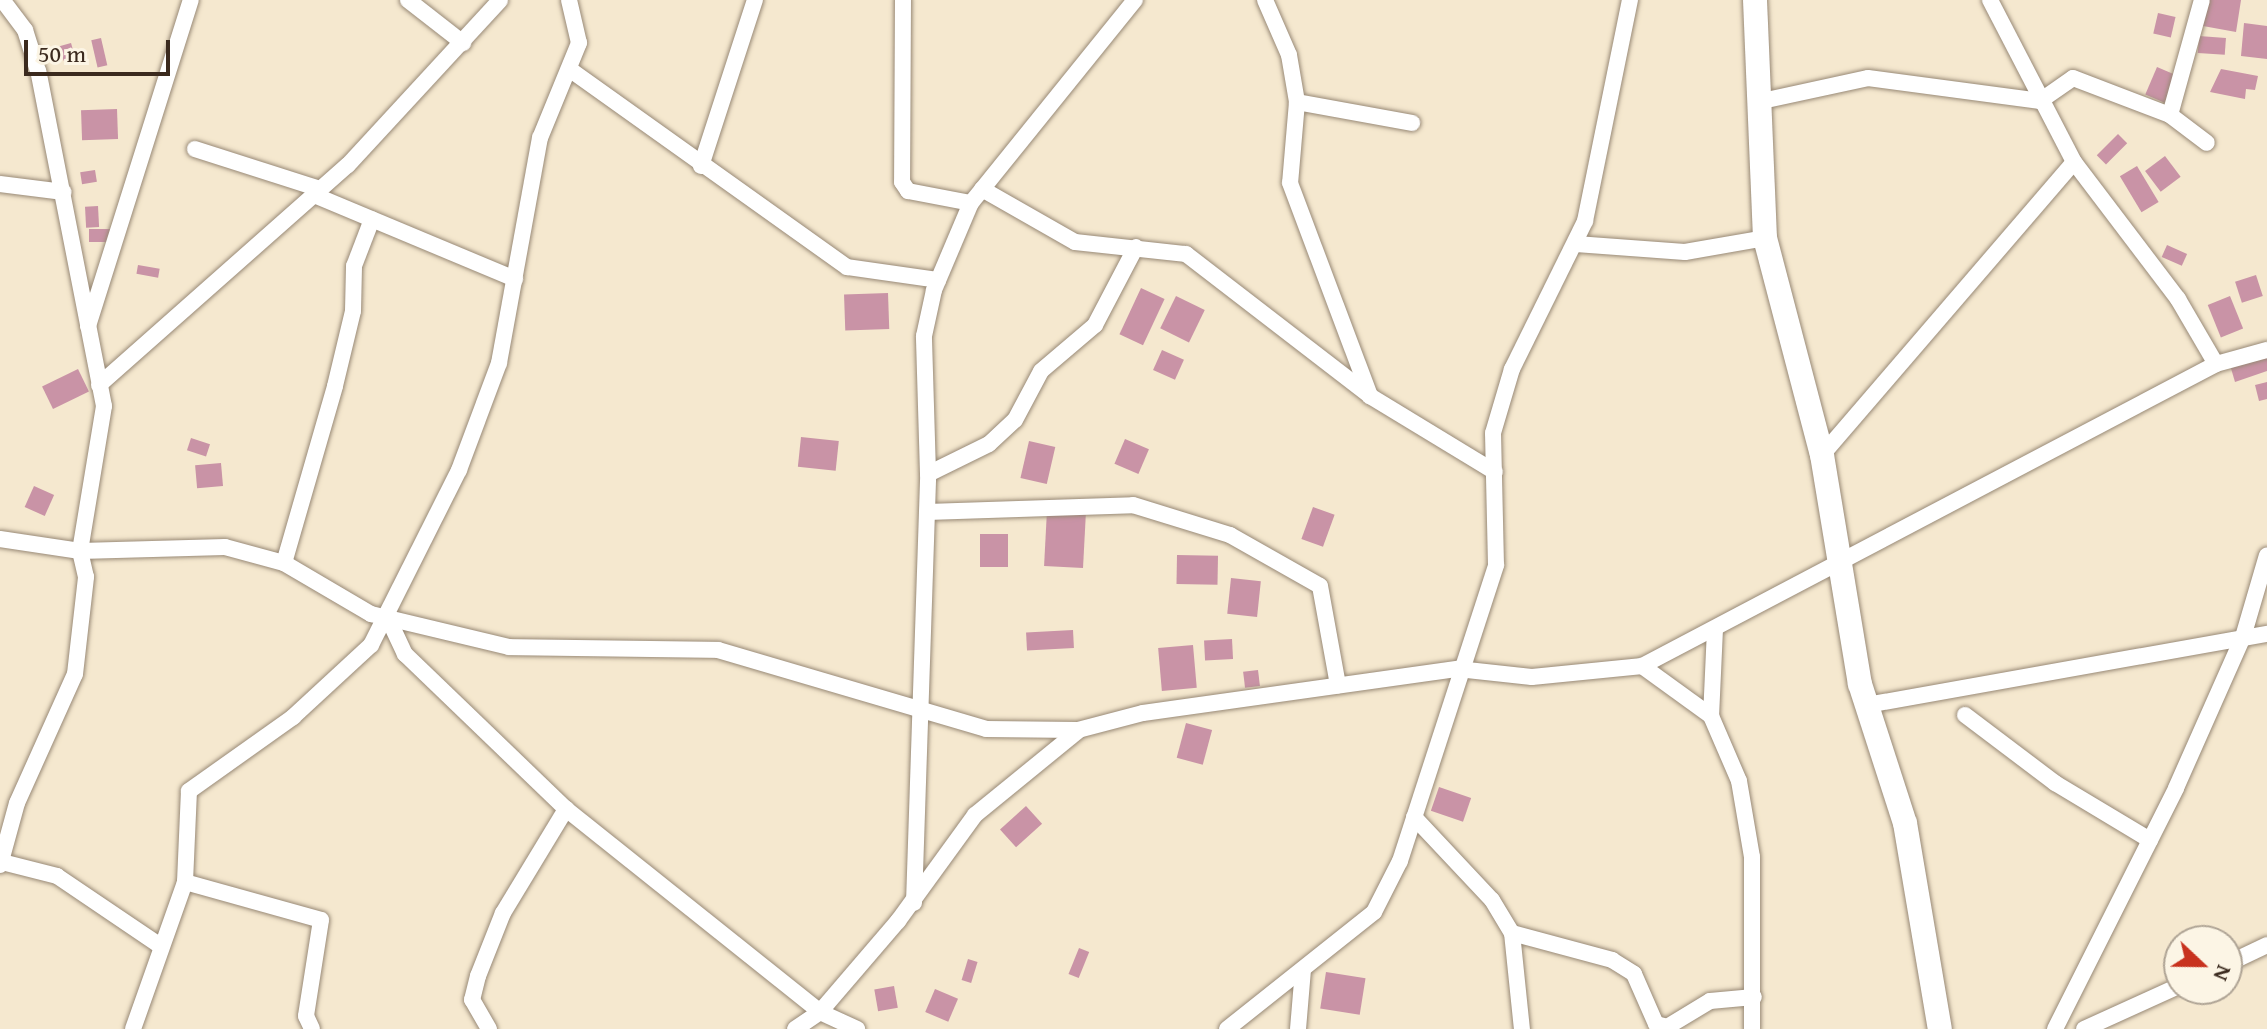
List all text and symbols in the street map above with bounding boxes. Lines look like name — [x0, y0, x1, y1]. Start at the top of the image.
scale bar — [28, 24, 174, 74]
text: 50 m — [38, 36, 86, 71]
north arrow — [2163, 925, 2243, 1005]
text: N — [2206, 960, 2241, 986]

